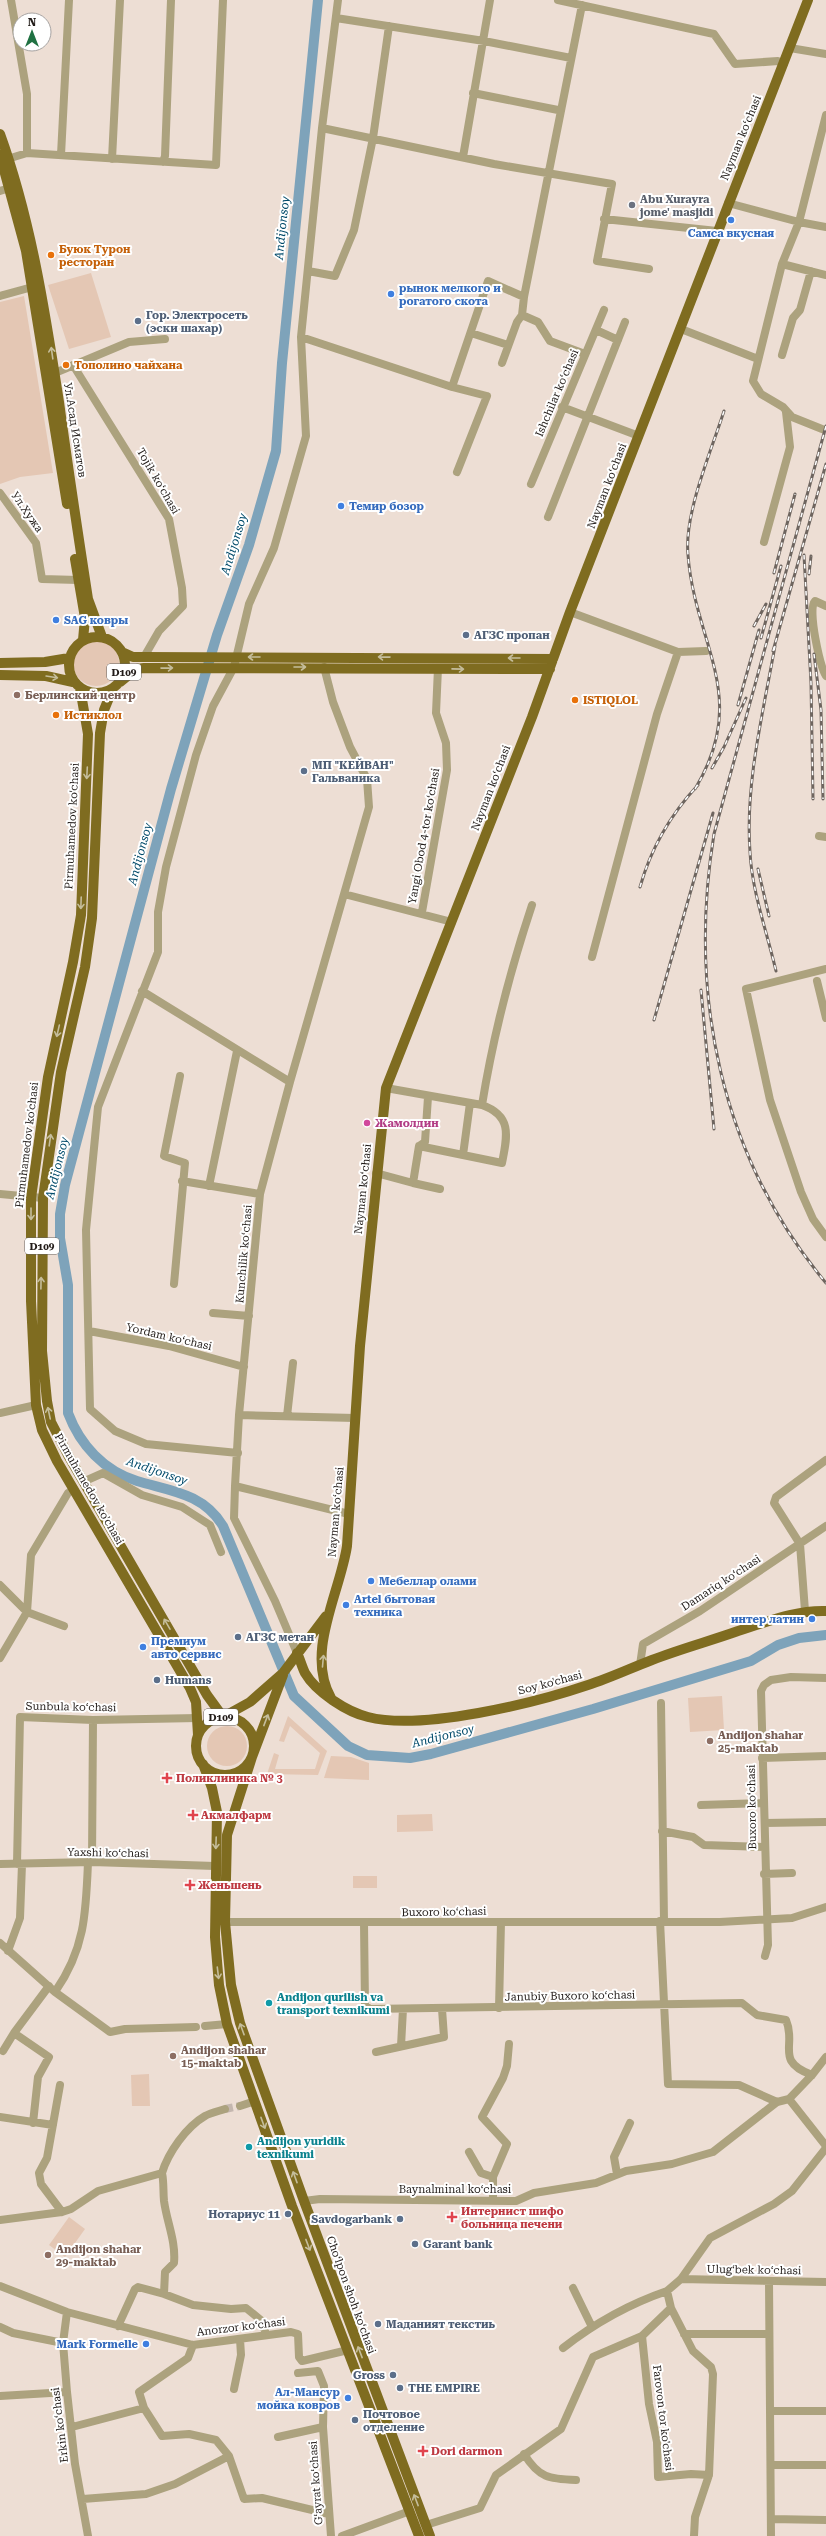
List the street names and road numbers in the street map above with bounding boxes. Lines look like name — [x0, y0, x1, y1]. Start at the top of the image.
street label: Nayman koʻchasi — [718, 93, 764, 182]
street label: Ishchilar koʻchasi — [533, 347, 582, 439]
street label: Ул.Асад Исматов — [61, 382, 89, 478]
street label: Nayman koʻchasi — [585, 441, 629, 531]
street label: Tojik koʻchasi — [134, 446, 182, 517]
street label: Ул.Хужа — [8, 489, 46, 535]
road number: D109 — [107, 664, 141, 680]
street label: Nayman koʻchasi — [469, 743, 513, 833]
street label: Pirmuhamedov ko'chasi — [62, 762, 82, 890]
street label: Yangi Obod 4-tor koʻchasi — [406, 767, 442, 905]
street label: Pirmuhamedov ko'chasi — [13, 1081, 41, 1209]
street label: Nayman koʻchasi — [352, 1143, 374, 1235]
street label: Kunchilik koʻchasi — [233, 1204, 255, 1304]
road number: D109 — [25, 1238, 59, 1254]
street label: Yordam koʻchasi — [125, 1321, 214, 1353]
street label: Pirmuhamedov ko'chasi — [52, 1431, 127, 1547]
street label: Nayman koʻchasi — [326, 1466, 346, 1558]
street label: Damariq koʻchasi — [679, 1552, 764, 1614]
street label: Soy ko'chasi — [517, 1668, 584, 1698]
street label: Sunbula koʻchasi — [26, 1700, 117, 1714]
road number: D109 — [204, 1709, 238, 1725]
street label: Buxoro koʻchasi — [745, 1764, 759, 1850]
street label: Yaxshi koʻchasi — [67, 1846, 149, 1860]
street label: Buxoro koʻchasi — [401, 1905, 487, 1919]
street label: Janubiy Buxoro koʻchasi — [505, 1988, 636, 2004]
street label: Baynalminal koʻchasi — [399, 2183, 512, 2196]
street label: Choʻlpon shoh koʻchasi — [324, 2234, 379, 2356]
street label: Ulugʻbek koʻchasi — [707, 2263, 802, 2277]
street label: Anorzor koʻchasi — [196, 2315, 287, 2339]
street label: Farovon tor ko'chasi — [650, 2364, 676, 2472]
street label: Erkin koʻchasi — [49, 2386, 71, 2463]
street label: Gʻayrat koʻchasi — [307, 2440, 325, 2526]

